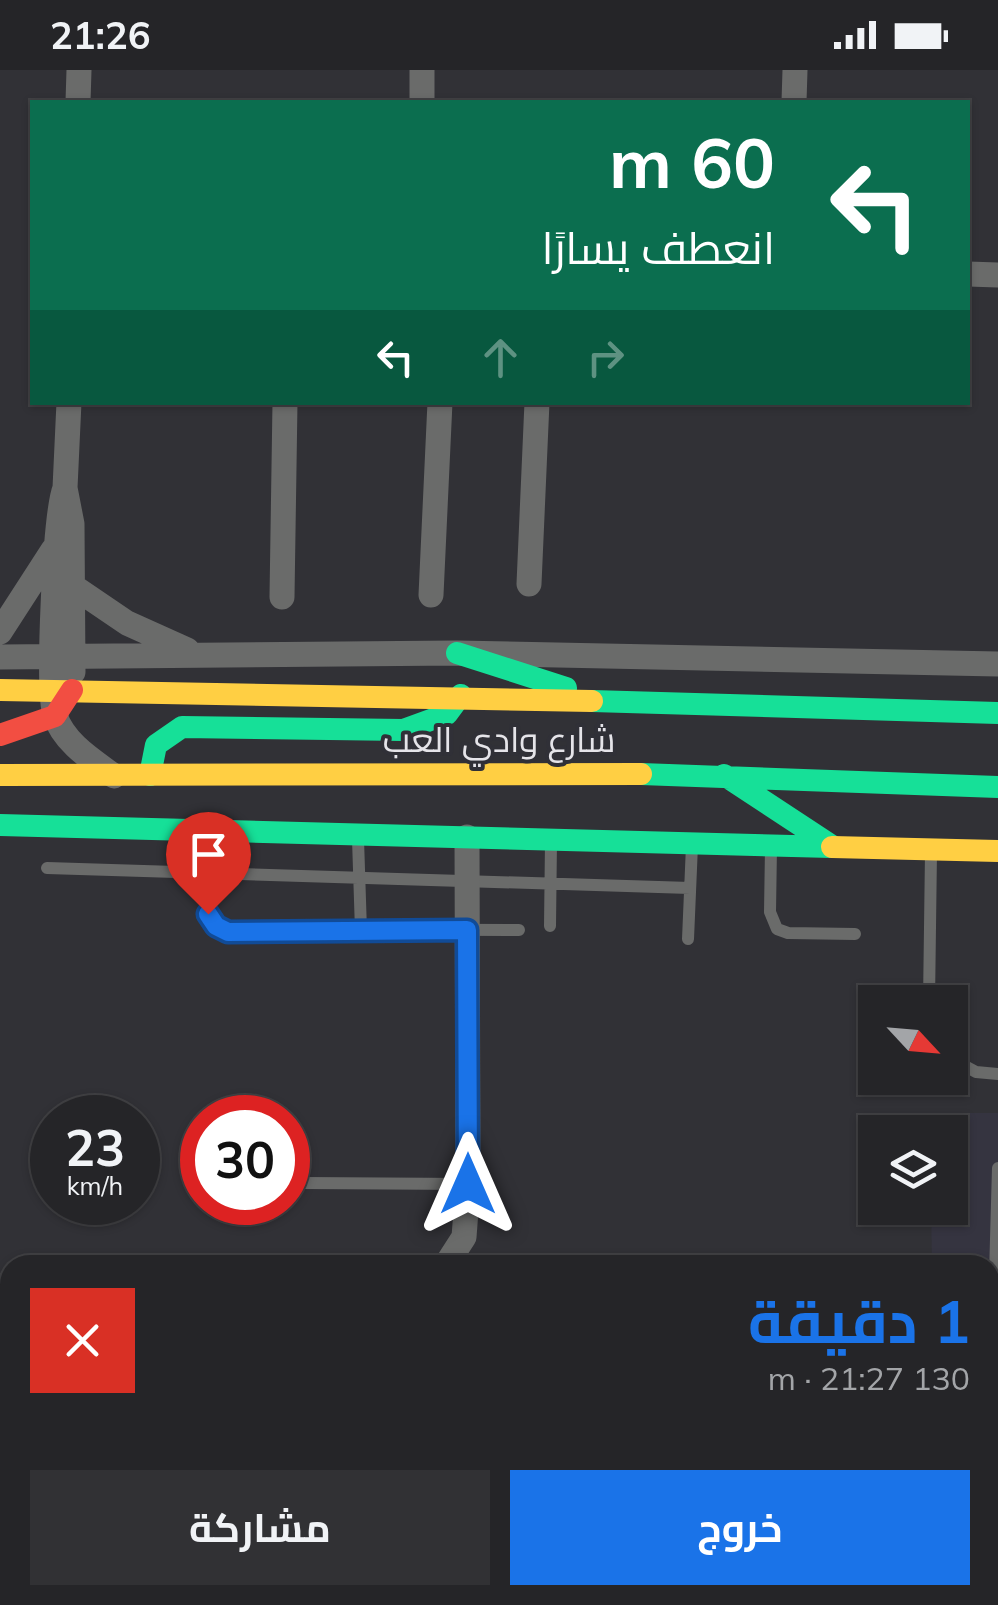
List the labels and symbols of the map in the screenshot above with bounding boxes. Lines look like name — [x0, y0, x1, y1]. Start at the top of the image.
street label: شارع وادي العب — [383, 717, 615, 767]
pin — [166, 812, 251, 915]
north arrow — [858, 985, 968, 1095]
speed limit sign: 30 — [180, 1095, 310, 1225]
position arrow — [416, 1132, 520, 1236]

